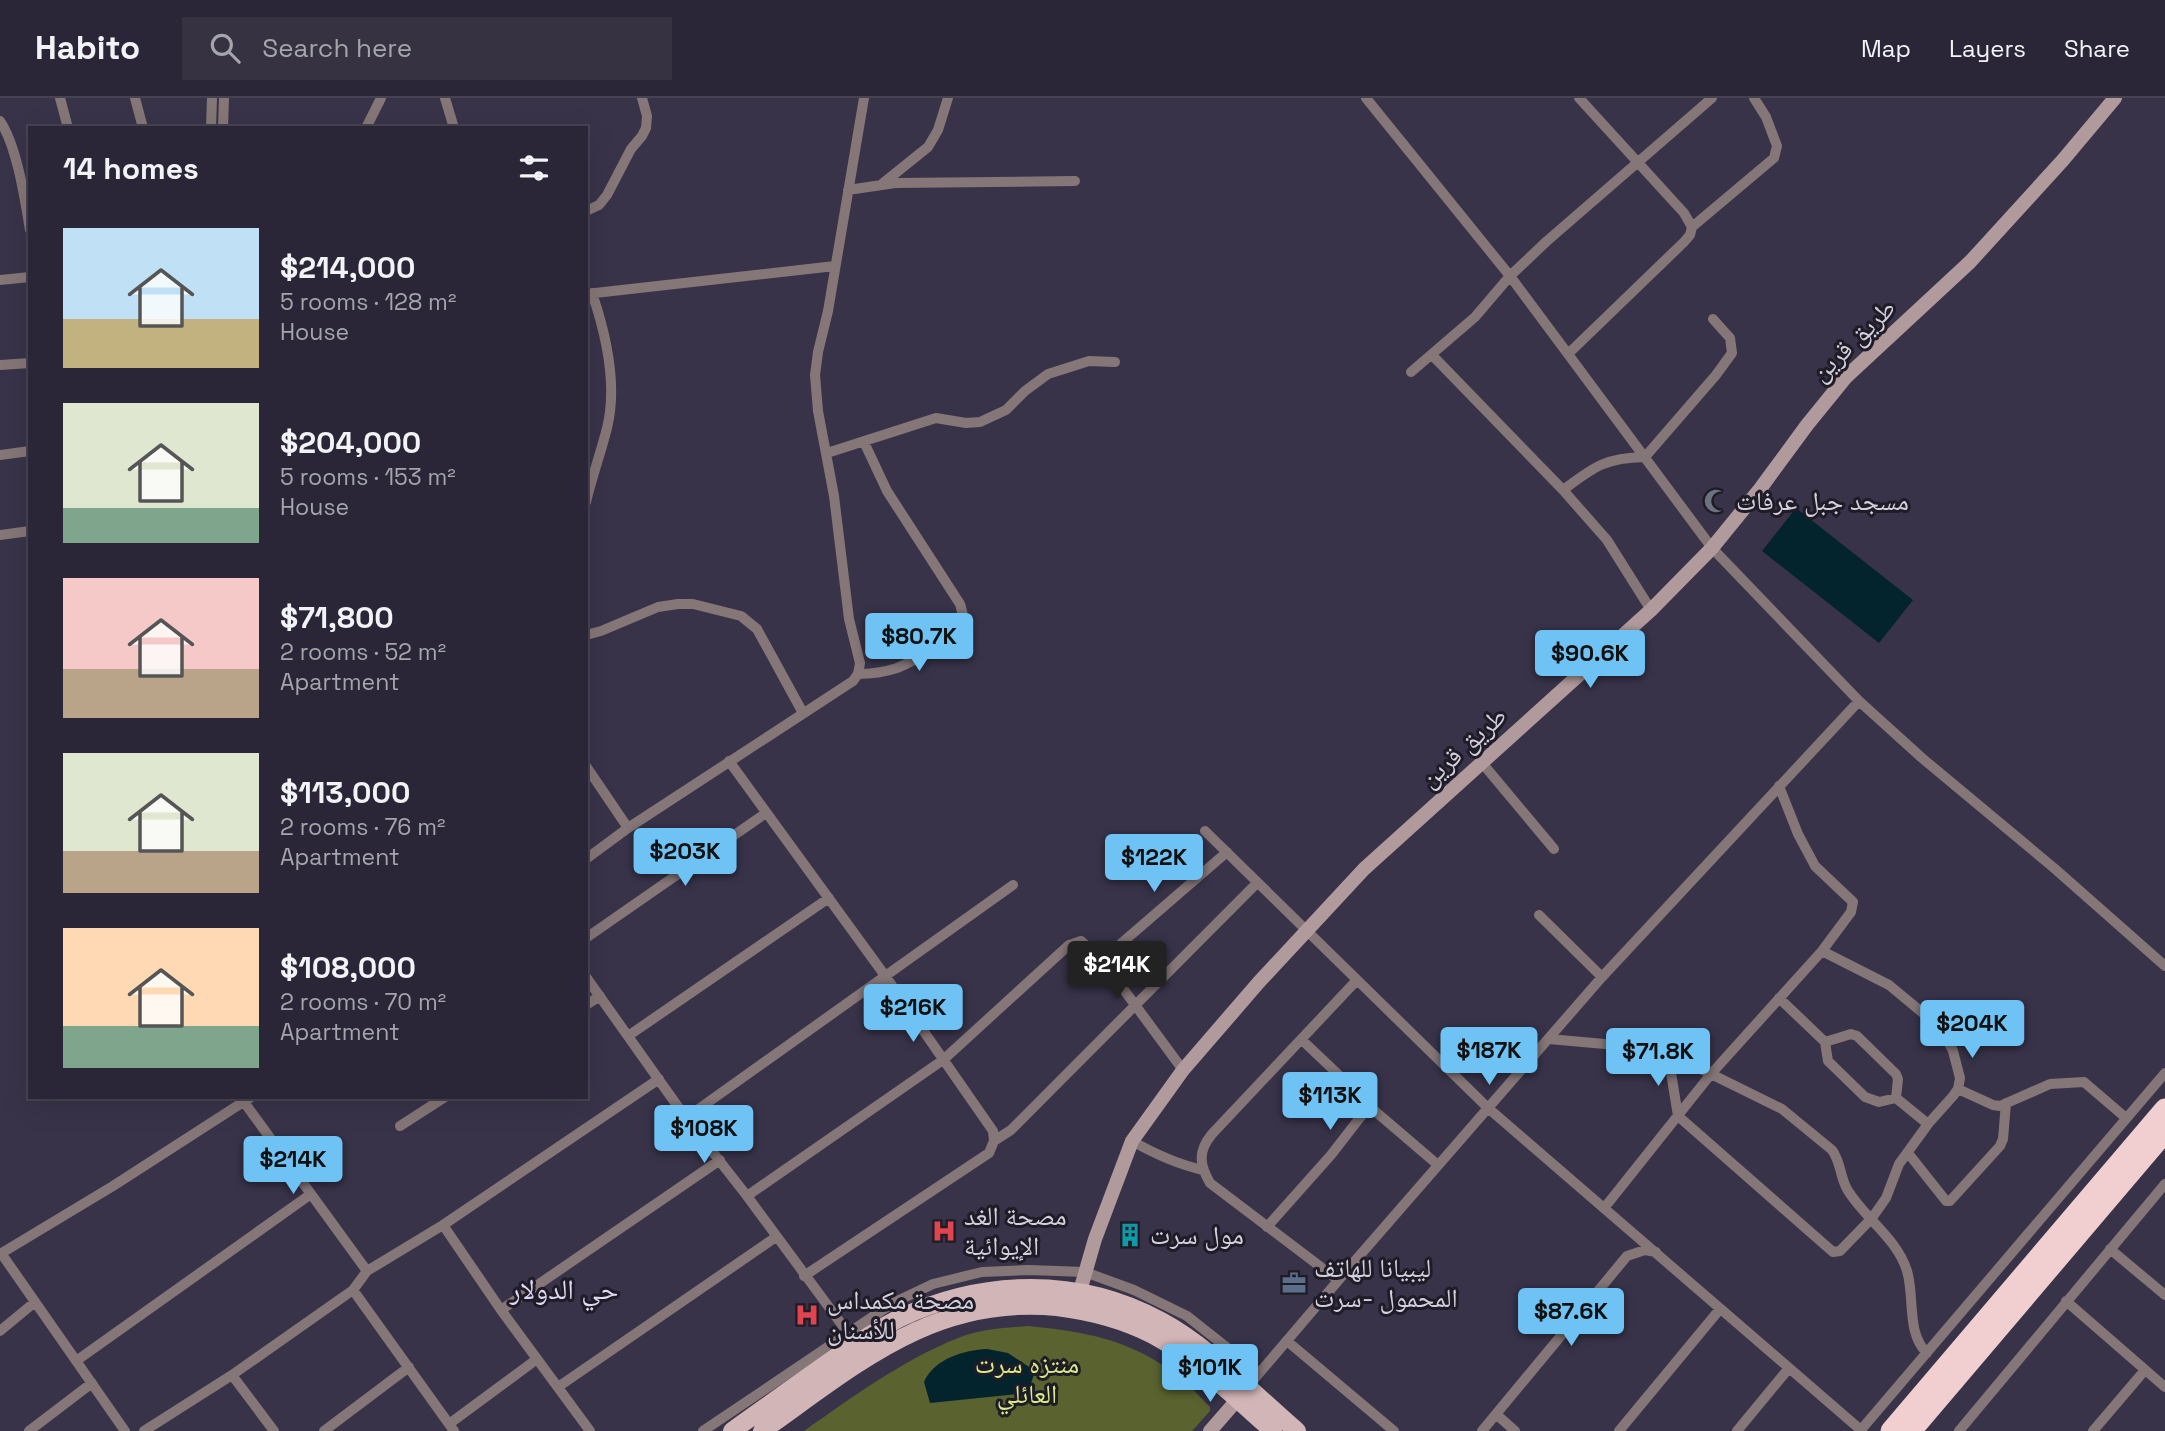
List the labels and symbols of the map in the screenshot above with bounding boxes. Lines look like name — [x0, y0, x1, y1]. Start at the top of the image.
street label: طريق قرين — [1803, 291, 1903, 389]
place label: مسجد جبل عرفات — [1736, 484, 1909, 518]
mosque icon: مسجد جبل عرفات — [1702, 487, 1730, 515]
pin: $80.7K — [862, 614, 976, 673]
pin: $90.6K — [1533, 630, 1647, 690]
street label: طريق قرين — [1412, 699, 1514, 795]
pin: $203K — [636, 828, 734, 888]
pin: $122K — [1105, 834, 1203, 894]
pin: $214K — [1068, 942, 1166, 1001]
pin: $216K — [864, 984, 962, 1044]
pin: $204K — [1923, 1000, 2021, 1060]
pin: $187K — [1440, 1028, 1538, 1087]
pin: $71.8K — [1601, 1028, 1715, 1088]
pin: $113K — [1281, 1072, 1379, 1132]
pin: $108K — [655, 1105, 753, 1165]
pin: $214K — [244, 1136, 342, 1196]
place label: مصحة الغد الإيوائية — [964, 1199, 1067, 1263]
hospital icon: مصحة الغد الإيوائية — [930, 1217, 958, 1245]
place label: مول سرت — [1150, 1218, 1244, 1252]
building icon: مول سرت — [1116, 1221, 1144, 1249]
place label: ليبيانا للهاتف المحمول -سرت — [1314, 1251, 1458, 1315]
office icon: ليبيانا للهاتف المحمول -سرت — [1280, 1269, 1308, 1297]
district label: حي الدولار — [509, 1271, 618, 1312]
place label: مصحة مكمداس للأسنان — [827, 1283, 974, 1347]
pin: $87.6K — [1514, 1288, 1628, 1348]
hospital icon: مصحة مكمداس للأسنان — [793, 1301, 821, 1329]
pin: $101K — [1161, 1344, 1259, 1404]
park label: منتزه سرت العائلي — [975, 1347, 1079, 1415]

